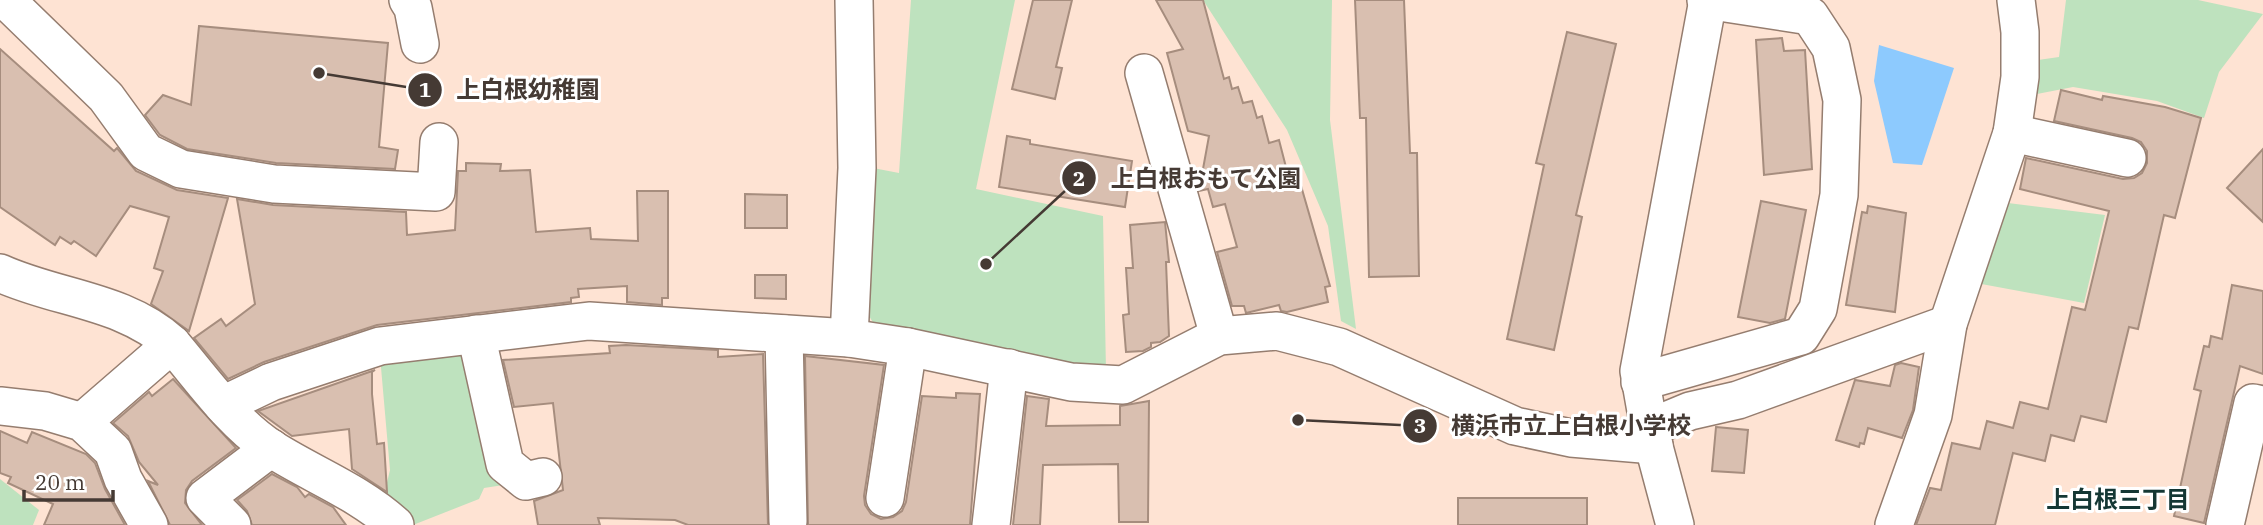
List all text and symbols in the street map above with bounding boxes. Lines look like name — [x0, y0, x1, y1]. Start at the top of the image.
callout: 上白根幼稚園 — [407, 67, 614, 112]
text: 上白根幼稚園 — [456, 73, 600, 105]
text: 1 — [419, 75, 431, 103]
callout: 上白根おもて公園 — [1061, 156, 1316, 201]
text: 上白根おもて公園 — [1110, 162, 1302, 194]
text: 2 — [1073, 164, 1085, 192]
callout: 横浜市立上白根小学校 — [1402, 404, 1705, 449]
text: 横浜市立上白根小学校 — [1451, 409, 1691, 441]
text: 3 — [1414, 411, 1426, 439]
scale bar — [24, 458, 114, 502]
text: 20 m — [35, 468, 85, 496]
district label: 上白根三丁目 — [2046, 483, 2190, 515]

